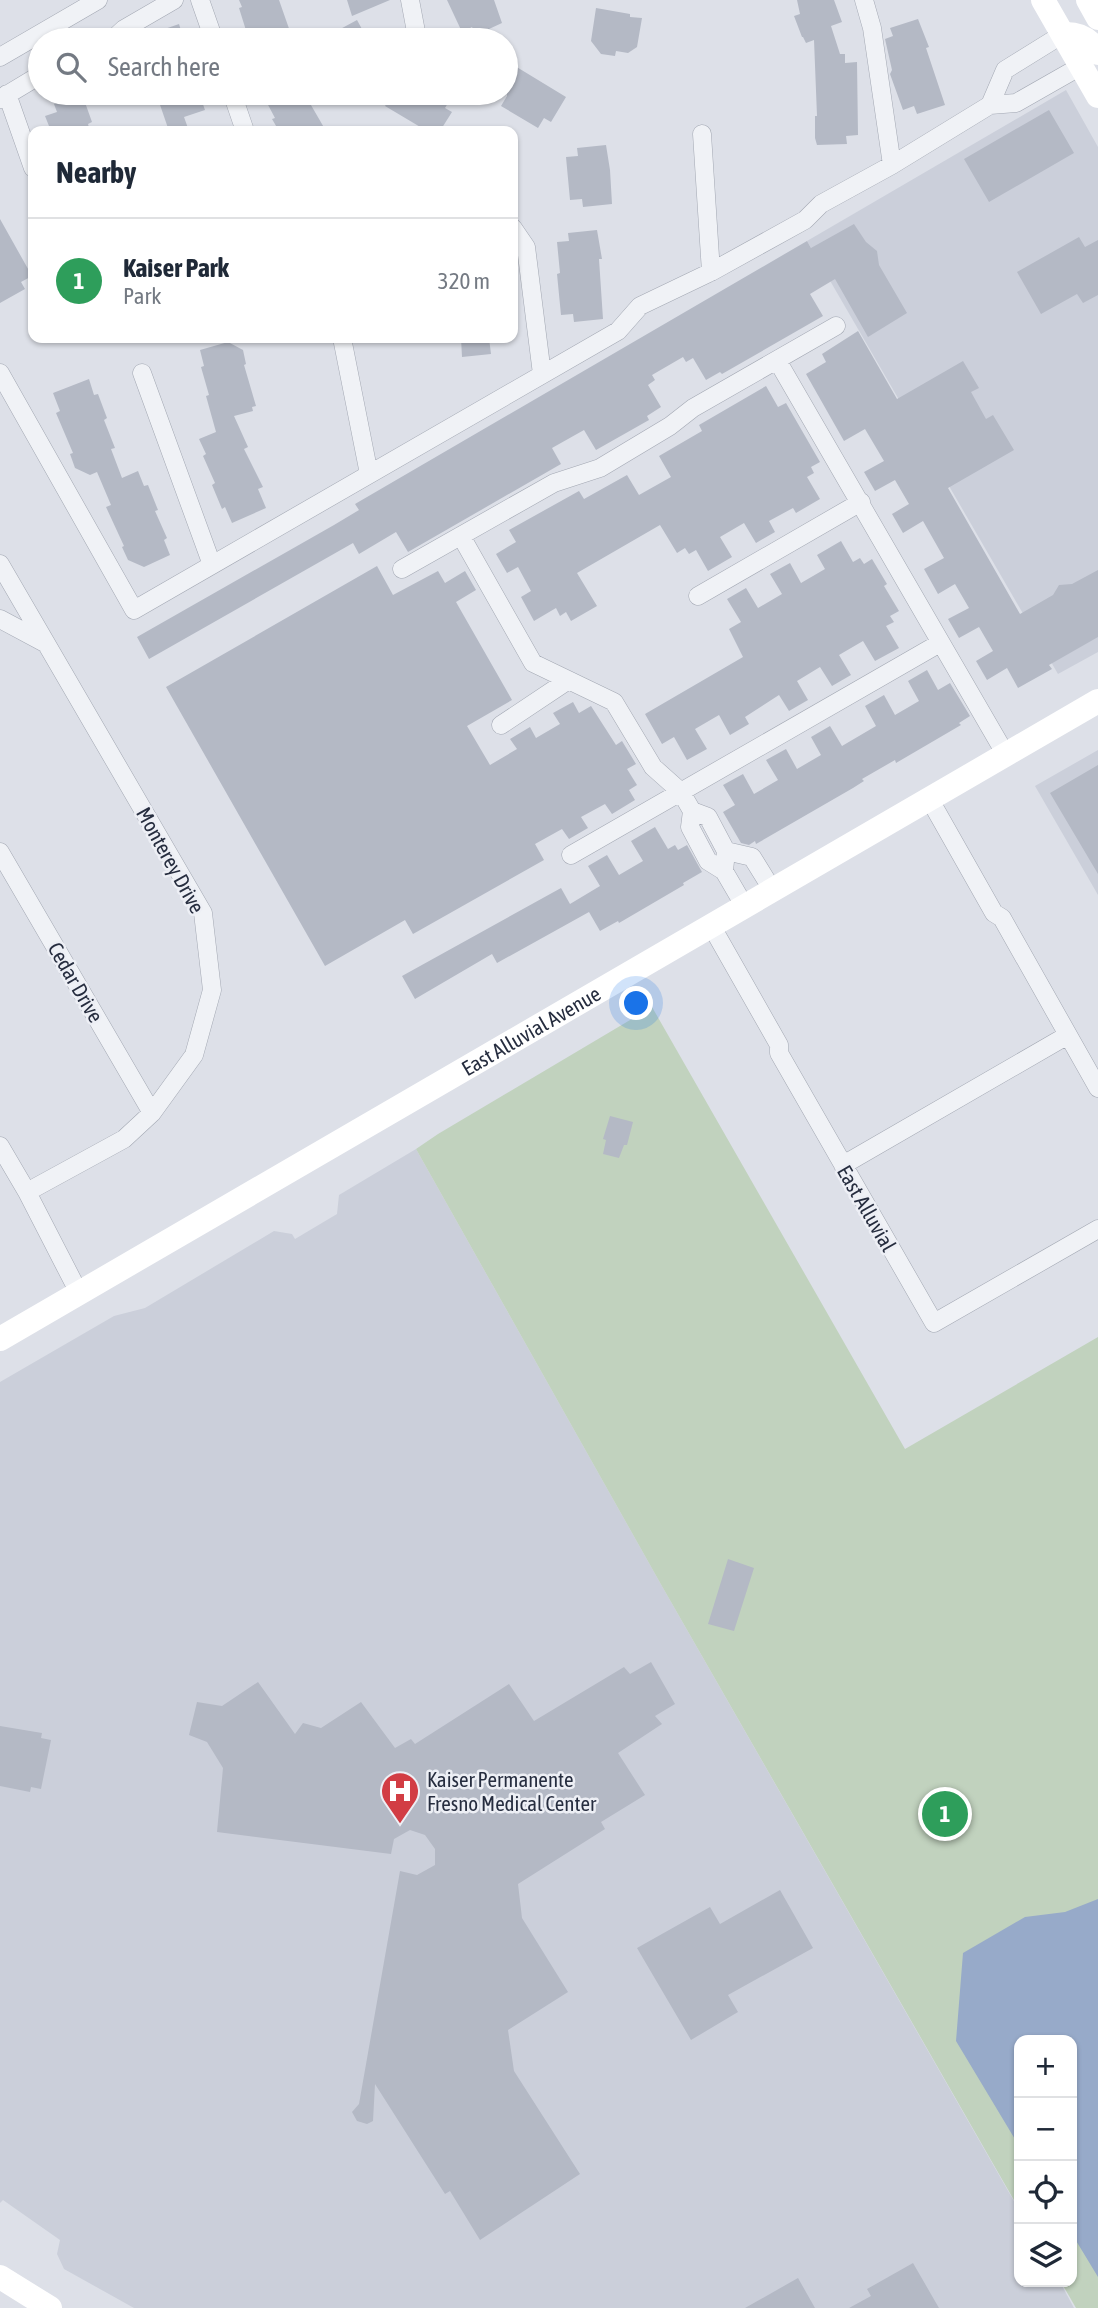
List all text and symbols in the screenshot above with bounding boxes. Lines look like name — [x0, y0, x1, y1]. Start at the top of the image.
search box — [28, 28, 518, 105]
icon: search — [52, 48, 90, 86]
text: Search here — [108, 52, 220, 82]
text: Nearby — [56, 155, 136, 189]
text: Kaiser Park — [123, 253, 229, 283]
text: 1 — [74, 268, 84, 294]
text: 320 m — [438, 268, 490, 294]
text: Park — [123, 283, 161, 309]
street label: Monterey Drive — [132, 803, 210, 917]
street label: Cedar Drive — [43, 938, 109, 1026]
street label: East Alluvial Avenue — [457, 981, 605, 1080]
your location — [619, 986, 653, 1020]
street label: East Alluvial — [833, 1161, 901, 1256]
place label: Kaiser Permanente Fresno Medical Center — [427, 1767, 597, 1815]
hospital icon: Kaiser Permanente Fresno Medical Center — [379, 1770, 421, 1825]
pin: 1 — [922, 1788, 968, 1840]
map controls — [1014, 2035, 1077, 2287]
button: + — [1014, 2035, 1077, 2098]
button: − — [1014, 2098, 1077, 2161]
button: locate — [1014, 2161, 1077, 2224]
button: layers — [1014, 2224, 1077, 2287]

